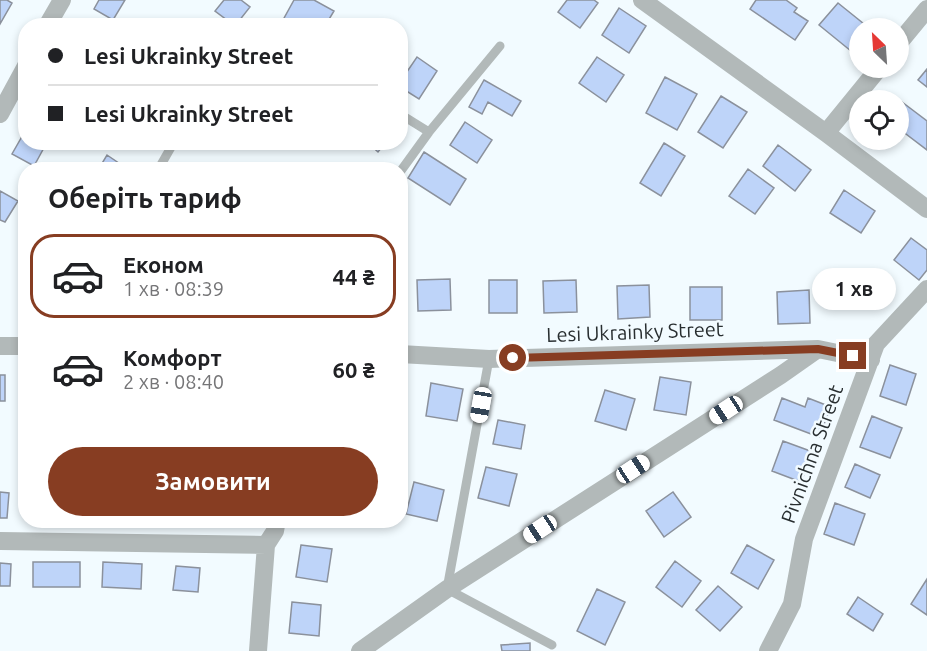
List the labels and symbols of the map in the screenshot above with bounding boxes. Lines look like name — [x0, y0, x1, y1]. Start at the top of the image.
north arrow — [849, 18, 909, 78]
callout: 1 хв — [811, 269, 895, 311]
street label: Lesi Ukrainky Street — [546, 317, 724, 346]
route end — [839, 342, 866, 369]
route start — [499, 344, 526, 371]
street label: Pivnichna Street — [776, 381, 847, 526]
car — [469, 386, 493, 424]
car — [706, 393, 746, 427]
car — [613, 452, 653, 486]
car — [520, 512, 560, 546]

